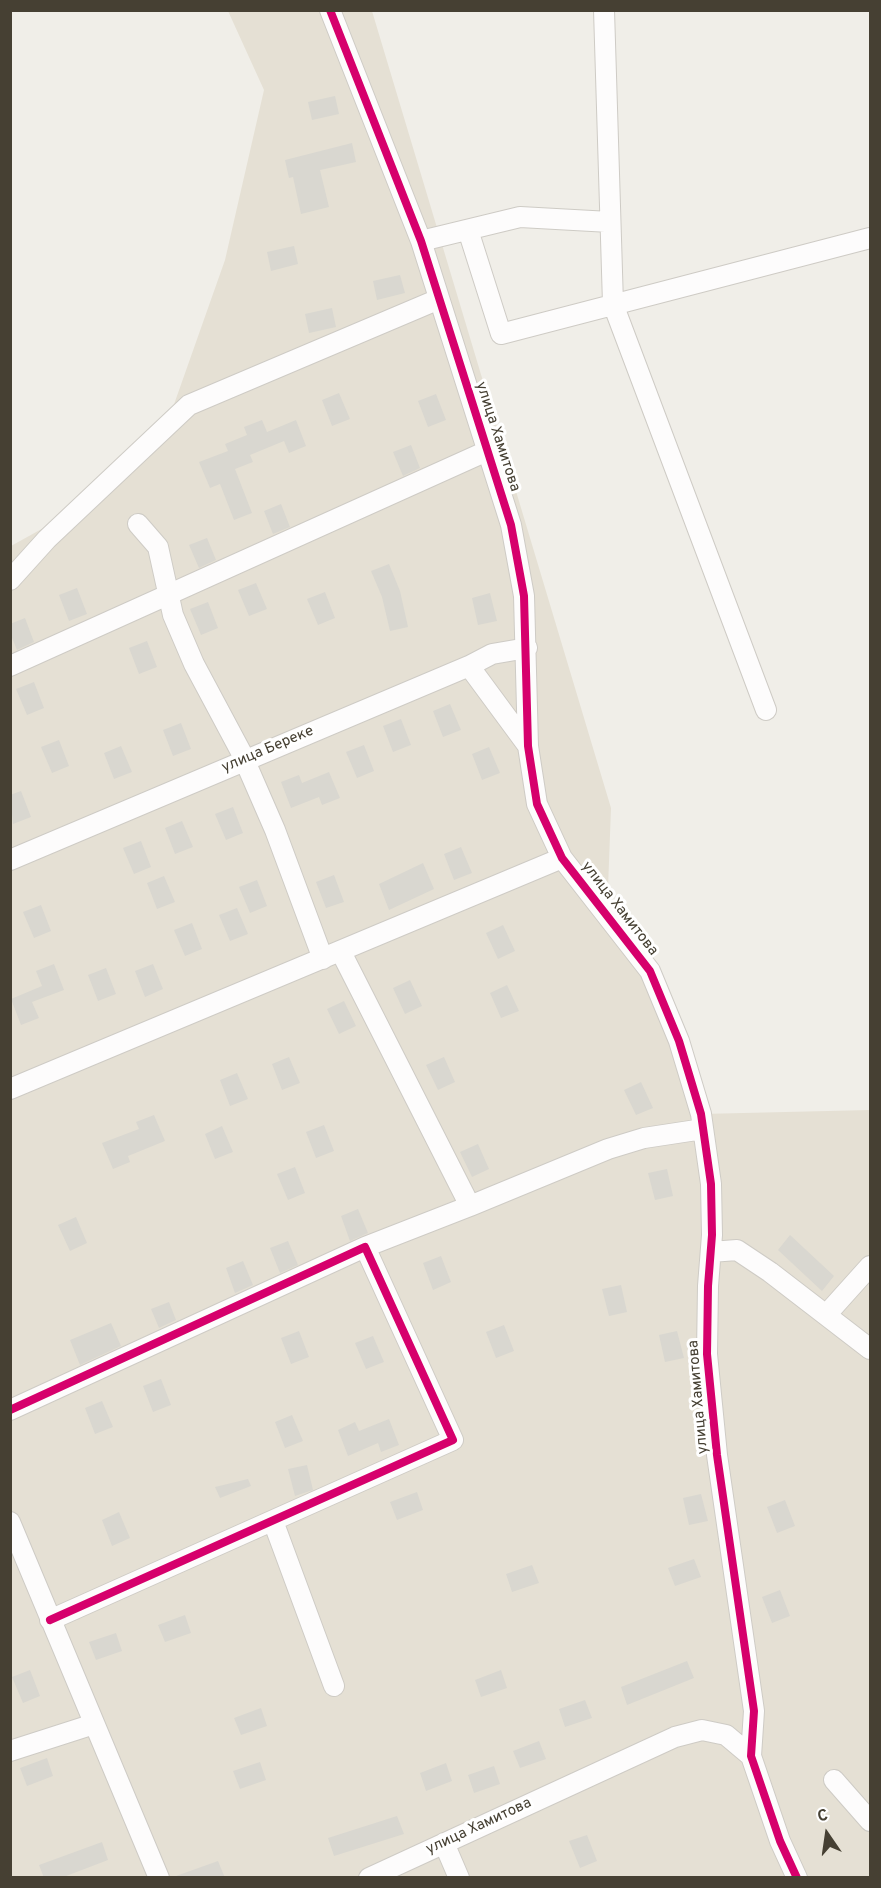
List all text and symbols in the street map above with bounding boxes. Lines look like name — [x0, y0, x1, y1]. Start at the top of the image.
street label: улица Хамитова — [471, 380, 523, 494]
street label: улица Береке — [219, 723, 317, 777]
street label: улица Хамитова — [577, 858, 661, 960]
street label: улица Хамитова — [685, 1339, 713, 1455]
street label: улица Хамитова — [423, 1795, 535, 1859]
north arrow — [797, 1804, 857, 1864]
text: С — [816, 1806, 830, 1827]

